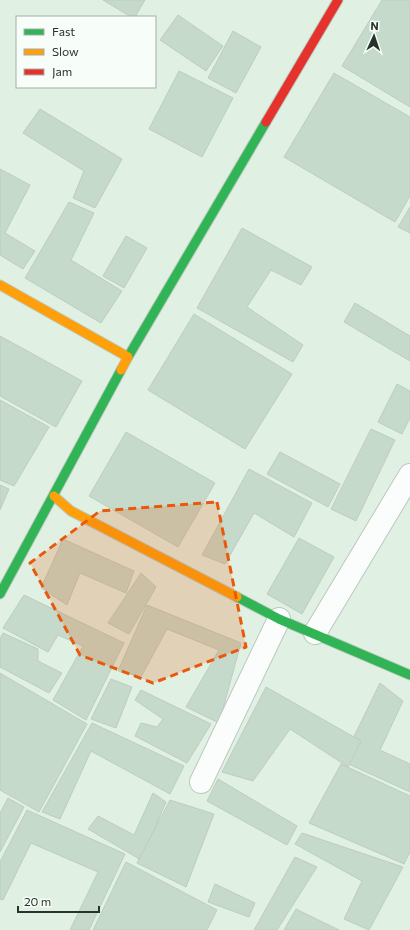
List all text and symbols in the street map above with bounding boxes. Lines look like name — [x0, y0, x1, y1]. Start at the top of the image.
legend — [16, 16, 156, 88]
north arrow — [354, 16, 394, 56]
text: N — [370, 19, 379, 32]
text: Fast — [52, 24, 75, 38]
text: Slow — [52, 44, 79, 58]
text: Jam — [52, 64, 72, 79]
scale bar — [18, 888, 99, 914]
text: 20 m — [24, 894, 51, 908]

